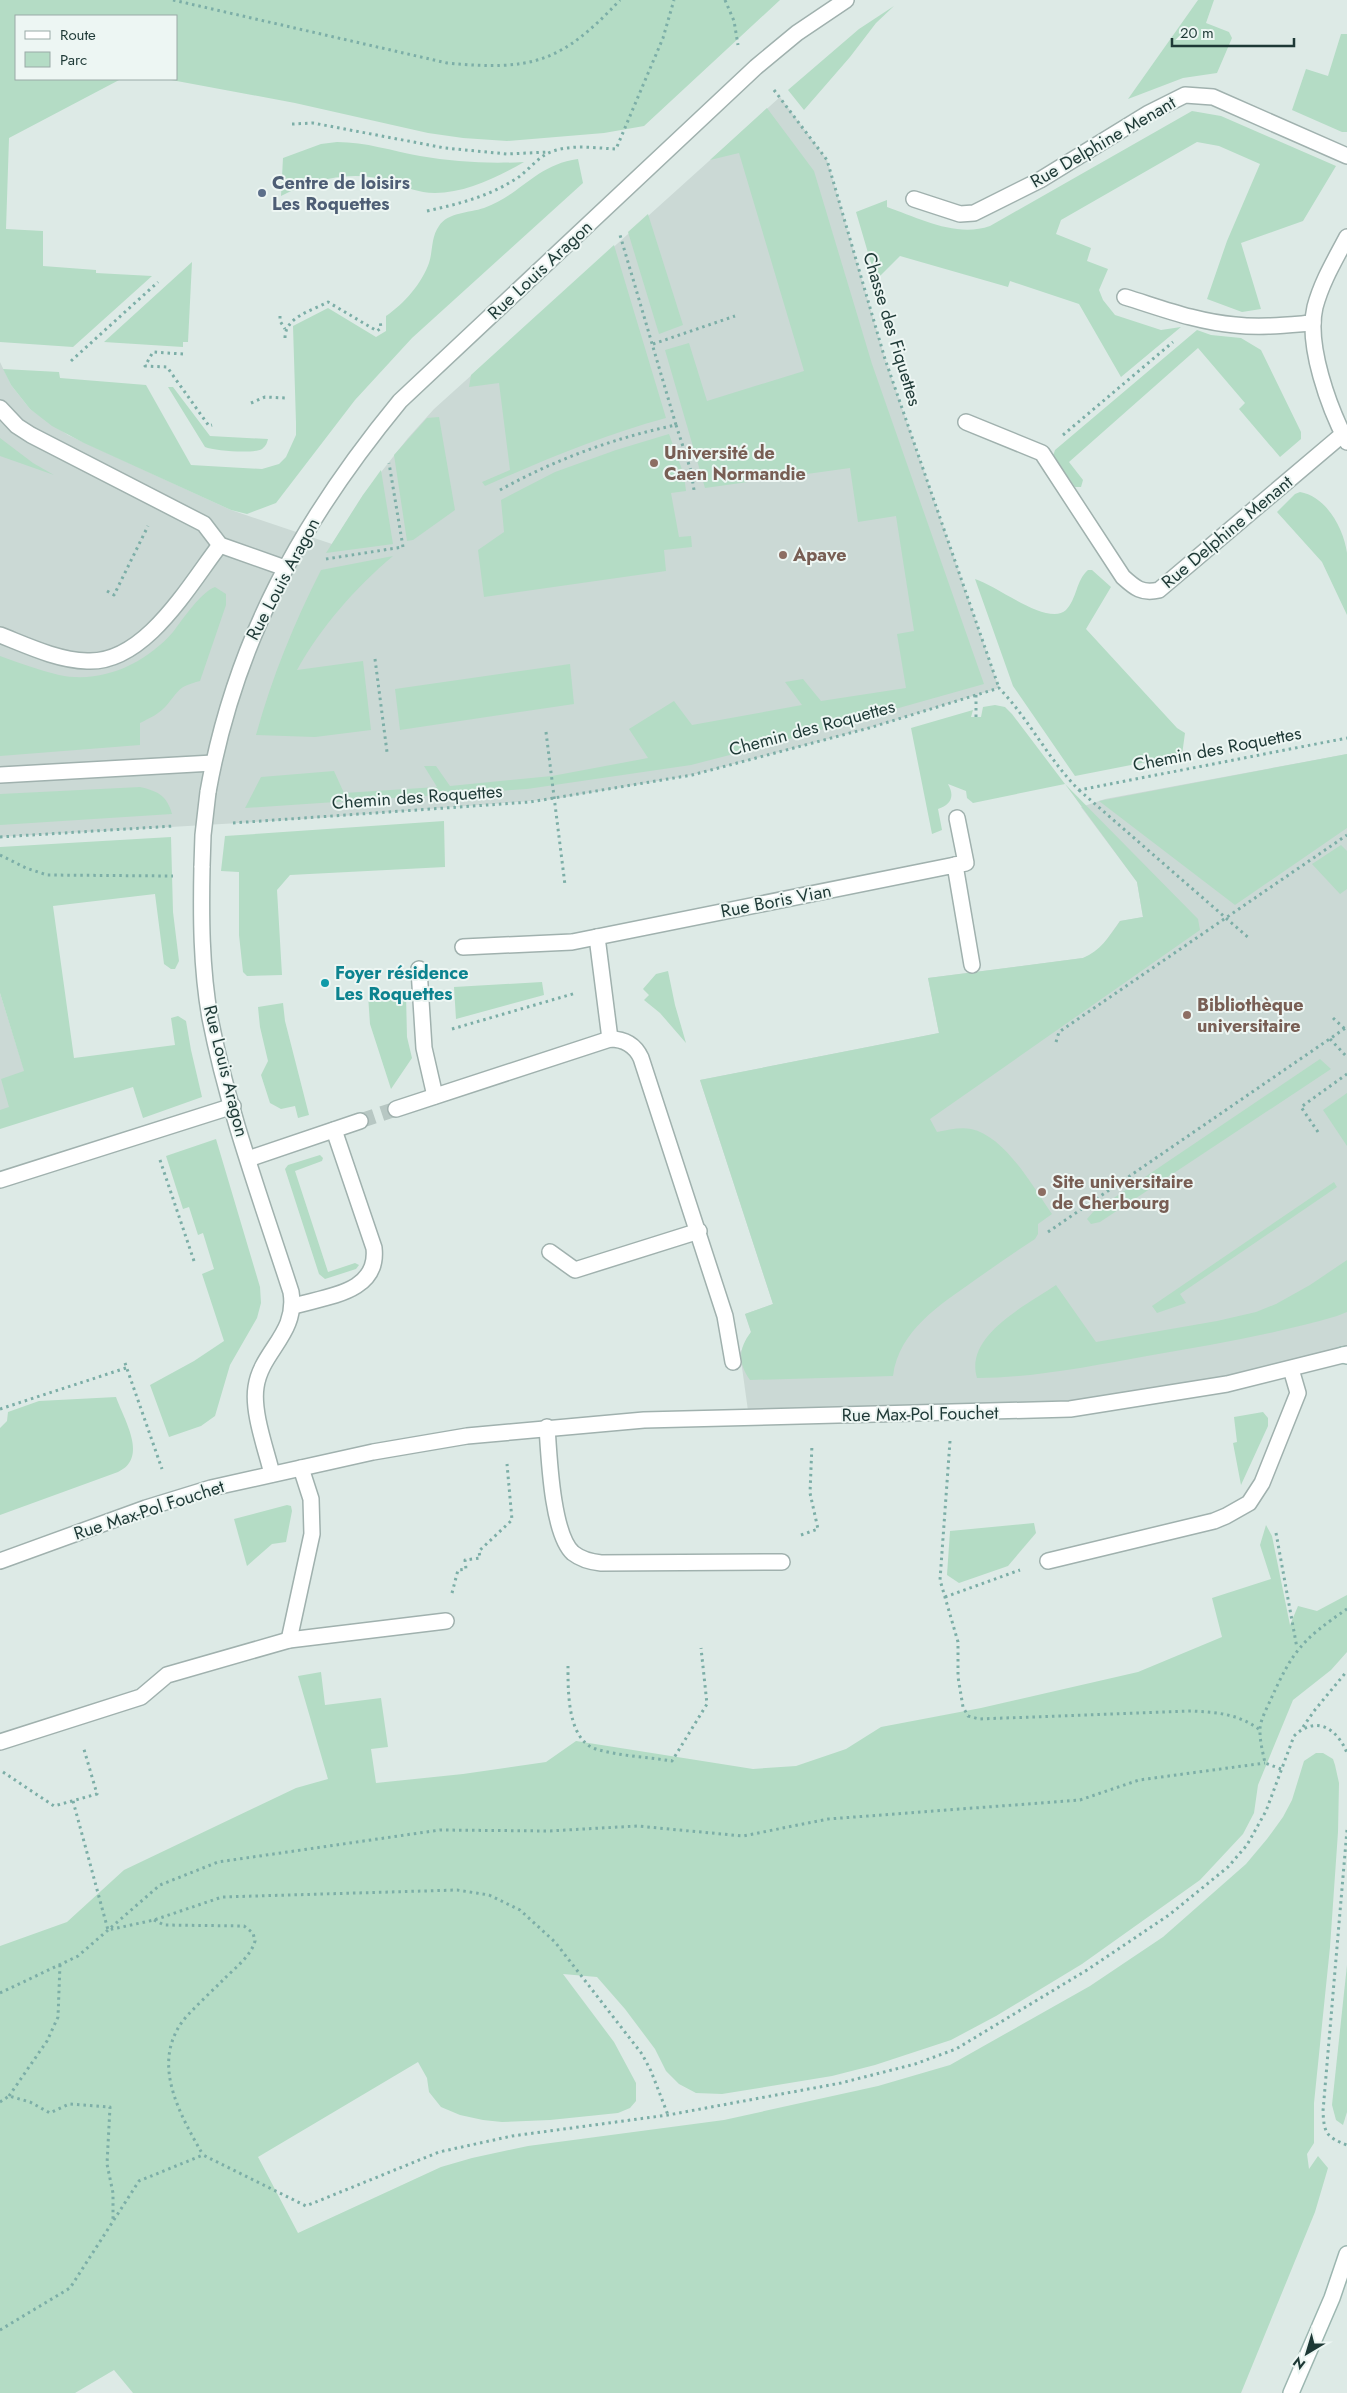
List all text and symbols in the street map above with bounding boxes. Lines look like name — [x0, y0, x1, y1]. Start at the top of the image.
legend — [15, 15, 178, 80]
scale bar — [1172, 15, 1294, 47]
text: 20 m — [1180, 22, 1214, 44]
text: Route — [60, 24, 96, 46]
text: Parc — [60, 49, 87, 71]
street label: Rue Delphine Menant — [1025, 89, 1181, 194]
place label: Centre de loisirs Les Roquettes — [272, 170, 410, 217]
marker: Centre de loisirs Les Roquettes — [256, 187, 268, 199]
street label: Rue Louis Aragon — [482, 214, 598, 326]
street label: Chasse des Fiquettes — [856, 249, 928, 409]
place label: Université de Caen Normandie — [664, 440, 806, 487]
marker: Université de Caen Normandie — [648, 457, 660, 469]
street label: Rue Delphine Menant — [1156, 469, 1299, 595]
street label: Rue Louis Aragon — [240, 513, 326, 645]
place label: Apave — [792, 542, 846, 568]
marker: Apave — [777, 549, 789, 561]
street label: Chemin des Roquettes — [726, 693, 898, 763]
street label: Chemin des Roquettes — [1131, 720, 1303, 778]
street label: Chemin des Roquettes — [331, 778, 503, 816]
street label: Rue Boris Vian — [718, 878, 834, 924]
place label: Foyer résidence Les Roquettes — [335, 960, 469, 1007]
marker: Foyer résidence Les Roquettes — [319, 977, 331, 989]
place label: Bibliothèque universitaire — [1197, 992, 1304, 1039]
street label: Rue Louis Aragon — [197, 1002, 255, 1140]
marker: Bibliothèque universitaire — [1181, 1009, 1193, 1021]
place label: Site universitaire de Cherbourg — [1052, 1169, 1193, 1216]
marker: Site universitaire de Cherbourg — [1036, 1186, 1048, 1198]
street label: Rue Max-Pol Fouchet — [841, 1400, 999, 1428]
street label: Rue Max-Pol Fouchet — [70, 1473, 228, 1547]
north arrow — [1282, 2328, 1332, 2378]
text: N — [1288, 2352, 1310, 2375]

